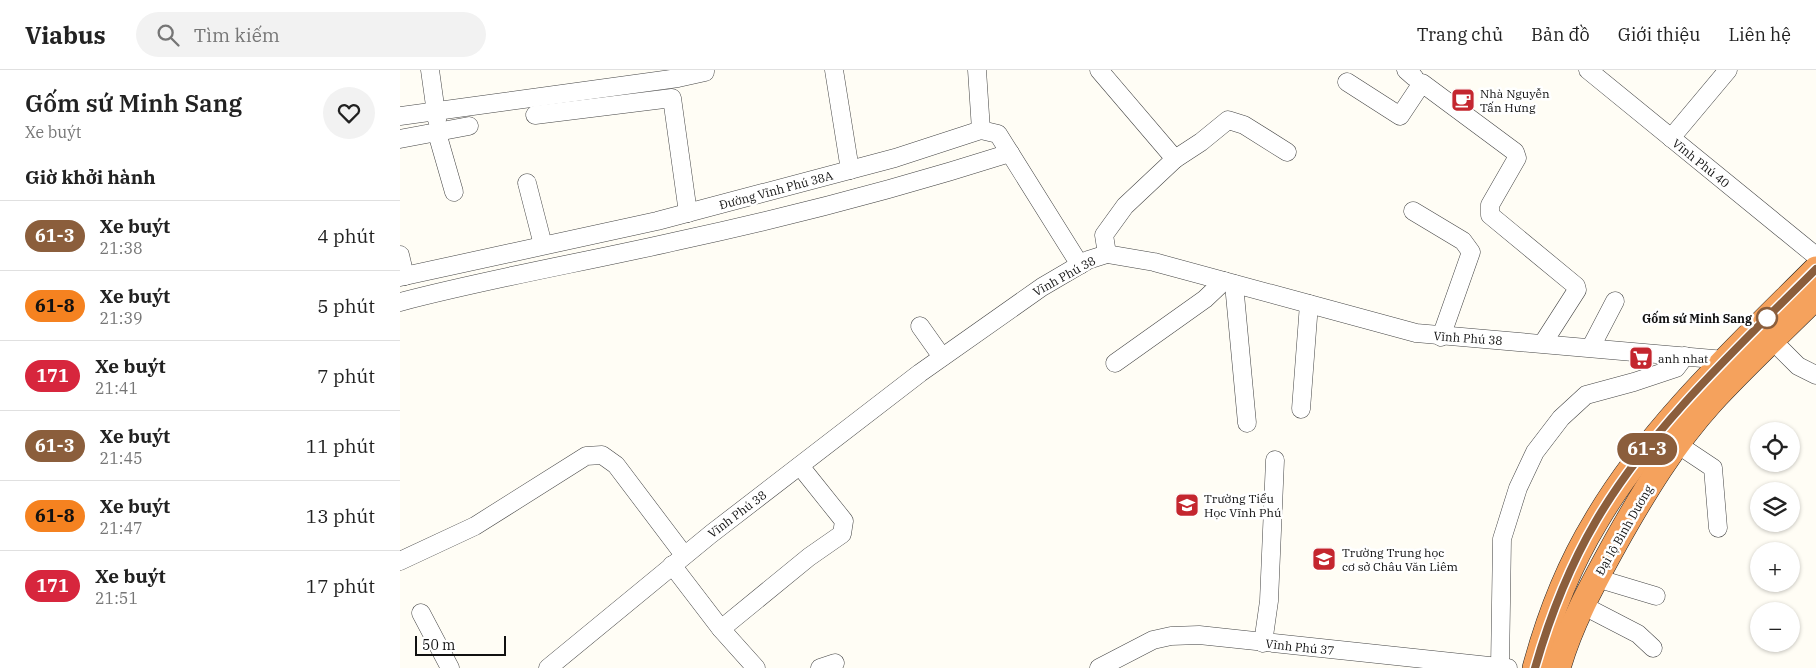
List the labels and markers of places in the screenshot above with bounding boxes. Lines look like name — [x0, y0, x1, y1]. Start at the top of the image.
place label: Nhà Nguyễn Tấn Hưng — [1480, 86, 1550, 115]
cafe icon: Nhà Nguyễn Tấn Hưng — [1450, 87, 1476, 113]
marker: Gốm sứ Minh Sang — [1756, 307, 1778, 329]
place label: Gốm sứ Minh Sang — [1642, 310, 1752, 326]
supermarket icon: anh nhat — [1628, 345, 1654, 371]
place label: anh nhat — [1658, 351, 1708, 366]
place label: Trường Tiểu Học Vĩnh Phú — [1204, 491, 1282, 520]
school or university icon: Trường Tiểu Học Vĩnh Phú — [1174, 492, 1200, 518]
place label: Trường Trung học cơ sở Châu Văn Liêm — [1342, 545, 1459, 574]
school or university icon: Trường Trung học cơ sở Châu Văn Liêm — [1311, 546, 1337, 572]

